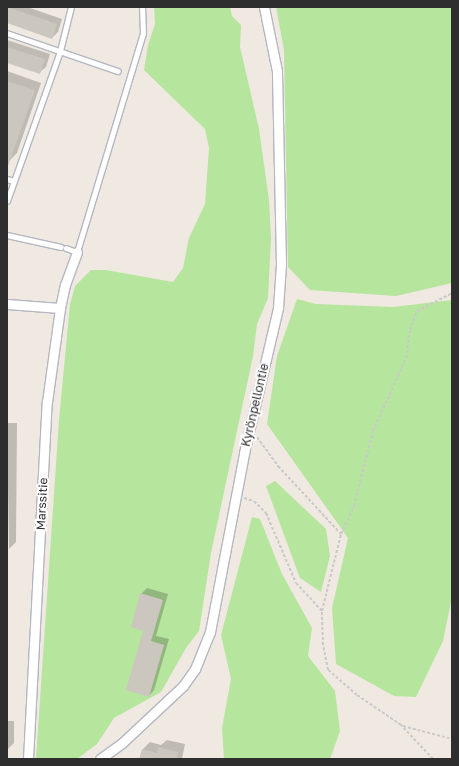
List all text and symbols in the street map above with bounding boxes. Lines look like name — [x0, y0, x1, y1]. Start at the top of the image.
street label: Kyrönpellontie — [238, 362, 272, 448]
street label: Marssitie — [33, 477, 51, 531]

